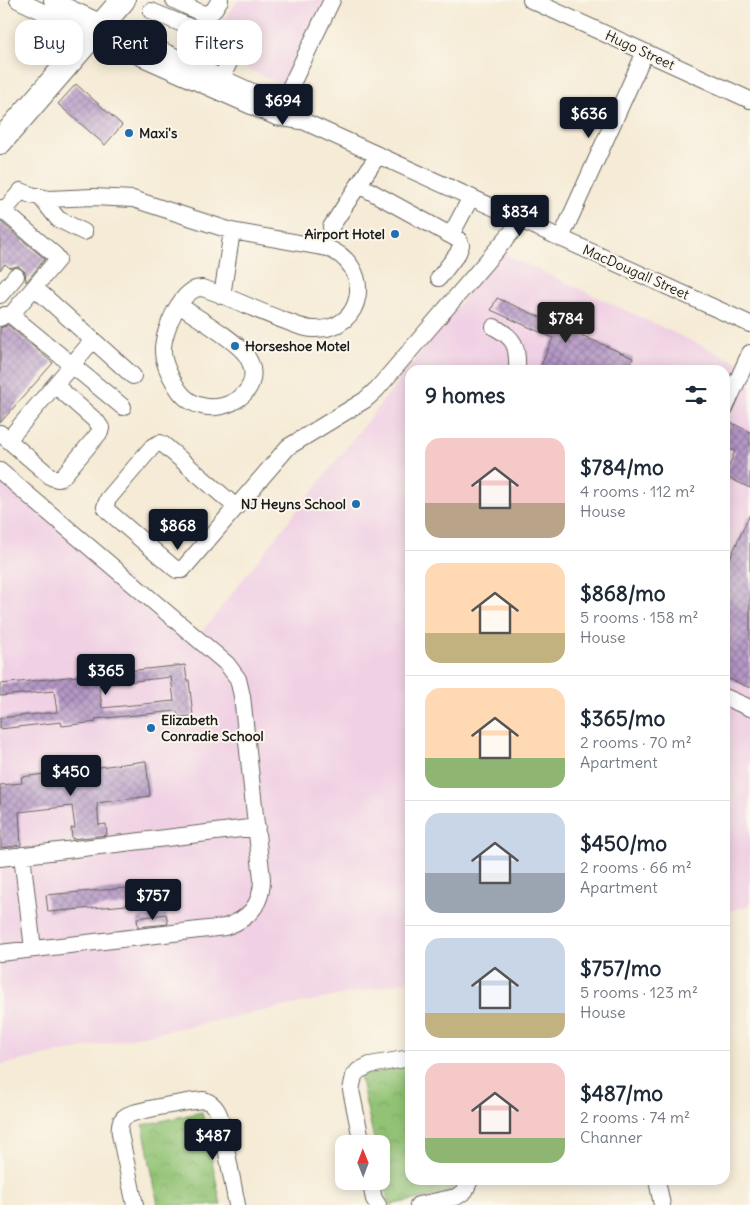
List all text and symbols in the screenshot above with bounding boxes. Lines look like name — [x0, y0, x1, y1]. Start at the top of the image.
chip: Buy — [15, 20, 83, 65]
chip: Rent — [93, 20, 167, 65]
chip: Filters — [177, 20, 262, 65]
street label: Hugo Street — [602, 26, 678, 74]
pin: $694 — [253, 84, 313, 126]
text: $694 — [265, 90, 301, 110]
pin: $636 — [559, 96, 619, 139]
text: $636 — [571, 103, 607, 123]
place label: Maxi's — [139, 124, 178, 142]
marker: Maxi's — [123, 127, 135, 139]
pin: $834 — [490, 194, 550, 237]
text: $834 — [502, 201, 538, 221]
place label: Airport Hotel — [304, 225, 385, 243]
marker: Airport Hotel — [389, 228, 401, 240]
street label: MacDougall Street — [580, 240, 692, 304]
pin: $784 — [536, 302, 596, 344]
text: $784 — [548, 308, 584, 328]
place label: Horseshoe Motel — [245, 337, 350, 355]
marker: Horseshoe Motel — [229, 340, 241, 352]
icon: filters — [682, 381, 710, 409]
text: 9 homes — [425, 382, 505, 409]
text: $784/mo — [580, 454, 664, 481]
icon: home — [465, 458, 525, 518]
text: 4 rooms · 112 m² — [580, 481, 695, 501]
place label: NJ Heyns School — [241, 495, 346, 513]
marker: NJ Heyns School — [350, 498, 362, 510]
text: House — [580, 501, 626, 521]
pin: $868 — [148, 508, 208, 551]
text: $868 — [160, 515, 196, 535]
text: $868/mo — [580, 580, 666, 607]
icon: home — [465, 583, 525, 643]
text: 5 rooms · 158 m² — [580, 607, 698, 627]
text: House — [580, 627, 626, 647]
pin: $365 — [76, 654, 136, 696]
text: $365 — [88, 660, 124, 680]
text: $365/mo — [580, 705, 665, 732]
icon: home — [465, 708, 525, 768]
place label: Elizabeth Conradie School — [161, 711, 264, 745]
marker: Elizabeth Conradie School — [145, 722, 157, 734]
text: 2 rooms · 70 m² — [580, 732, 692, 752]
text: Apartment — [580, 752, 658, 772]
pin: $450 — [41, 754, 101, 797]
text: $450 — [52, 761, 90, 781]
text: $450/mo — [580, 830, 667, 857]
icon: home — [465, 833, 525, 893]
text: 2 rooms · 66 m² — [580, 857, 692, 877]
text: Apartment — [580, 877, 658, 897]
pin: $757 — [123, 878, 183, 921]
text: $757 — [136, 885, 170, 905]
text: $757/mo — [580, 955, 661, 982]
icon: home — [465, 958, 525, 1018]
text: 5 rooms · 123 m² — [580, 982, 698, 1002]
text: House — [580, 1002, 626, 1022]
text: $487/mo — [580, 1080, 663, 1107]
icon: home — [465, 1083, 525, 1143]
text: 2 rooms · 74 m² — [580, 1107, 690, 1127]
pin: $487 — [183, 1118, 243, 1161]
text: $487 — [195, 1125, 231, 1145]
text: Channer — [580, 1127, 643, 1147]
north arrow — [335, 1135, 390, 1190]
map controls — [335, 1135, 390, 1190]

